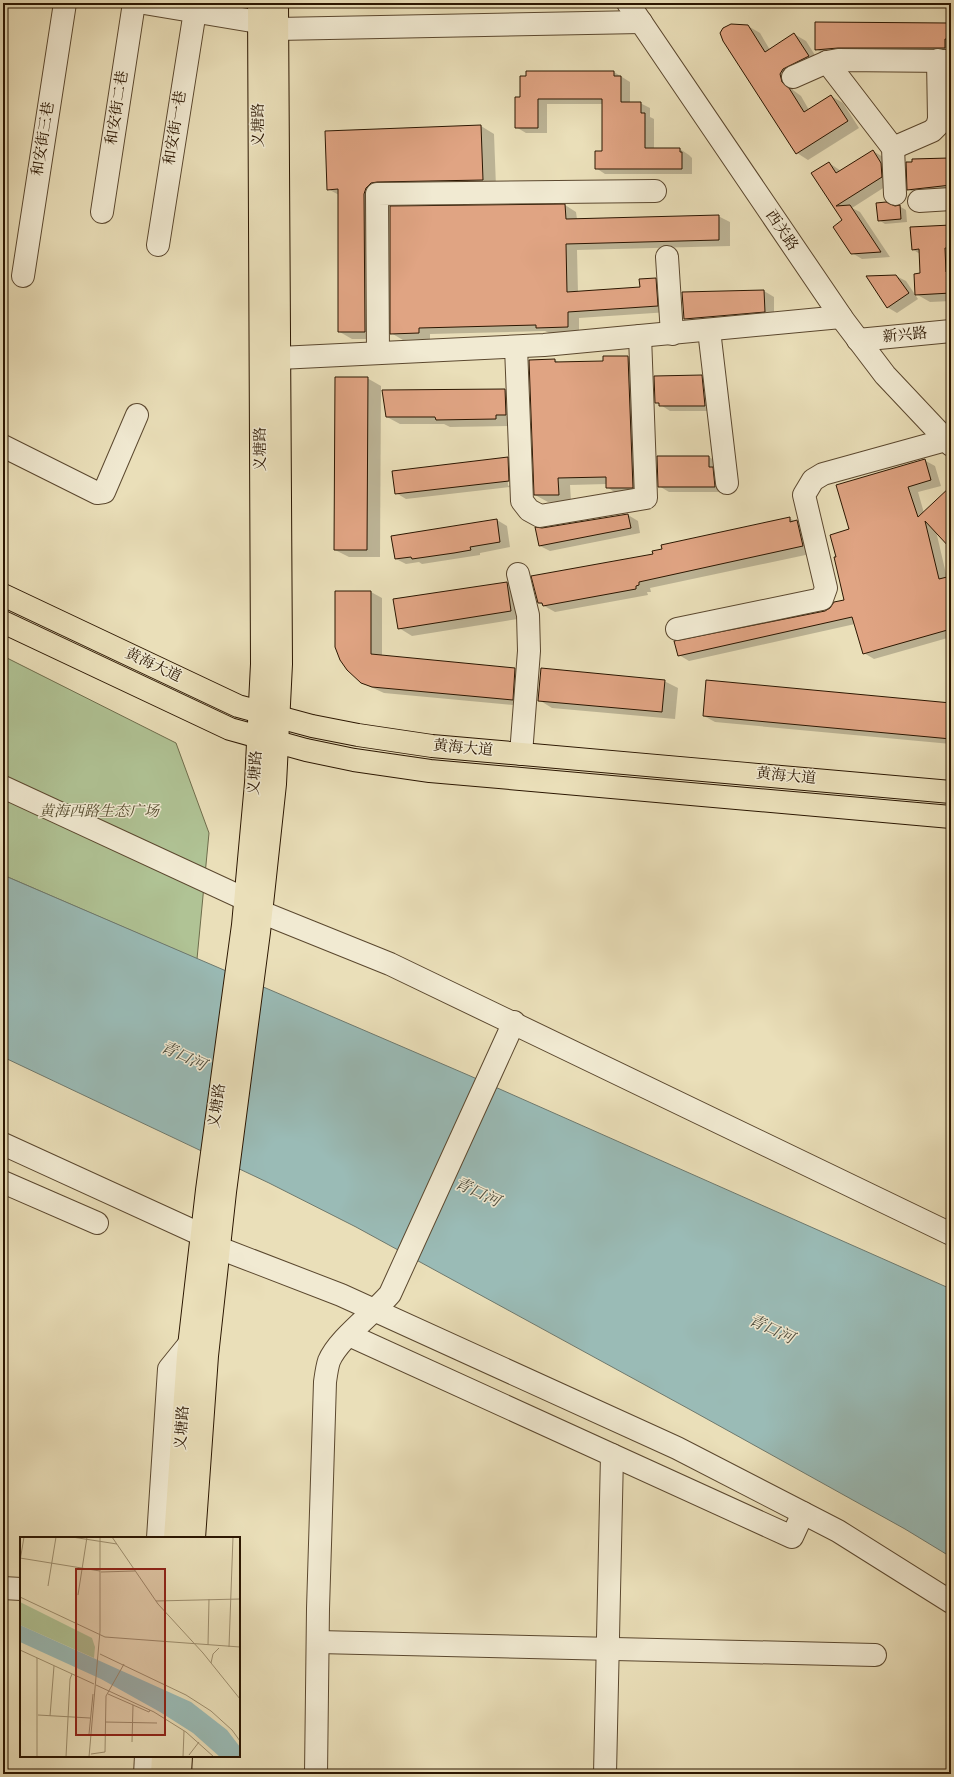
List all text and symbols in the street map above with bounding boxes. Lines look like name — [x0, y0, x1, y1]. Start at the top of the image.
street label: 和安街二巷 — [102, 69, 134, 147]
street label: 和安街一巷 — [160, 89, 192, 167]
street label: 和安街三巷 — [28, 100, 60, 178]
street label: 义塘路 — [249, 102, 270, 148]
street label: 西关路 — [760, 206, 802, 256]
street label: 新兴路 — [882, 324, 928, 348]
street label: 义塘路 — [251, 426, 272, 472]
street label: 黄海大道 — [121, 644, 185, 688]
street label: 黄海大道 — [432, 736, 494, 762]
street label: 义塘路 — [244, 750, 268, 796]
street label: 黄海大道 — [755, 764, 817, 790]
park label: 黄海西路生态广场 — [39, 802, 161, 823]
water label: 青口河 — [157, 1037, 212, 1078]
street label: 义塘路 — [204, 1082, 232, 1130]
water label: 青口河 — [451, 1173, 506, 1214]
water label: 青口河 — [745, 1310, 800, 1351]
street label: 义塘路 — [171, 1405, 195, 1451]
inset map — [20, 1537, 240, 1757]

